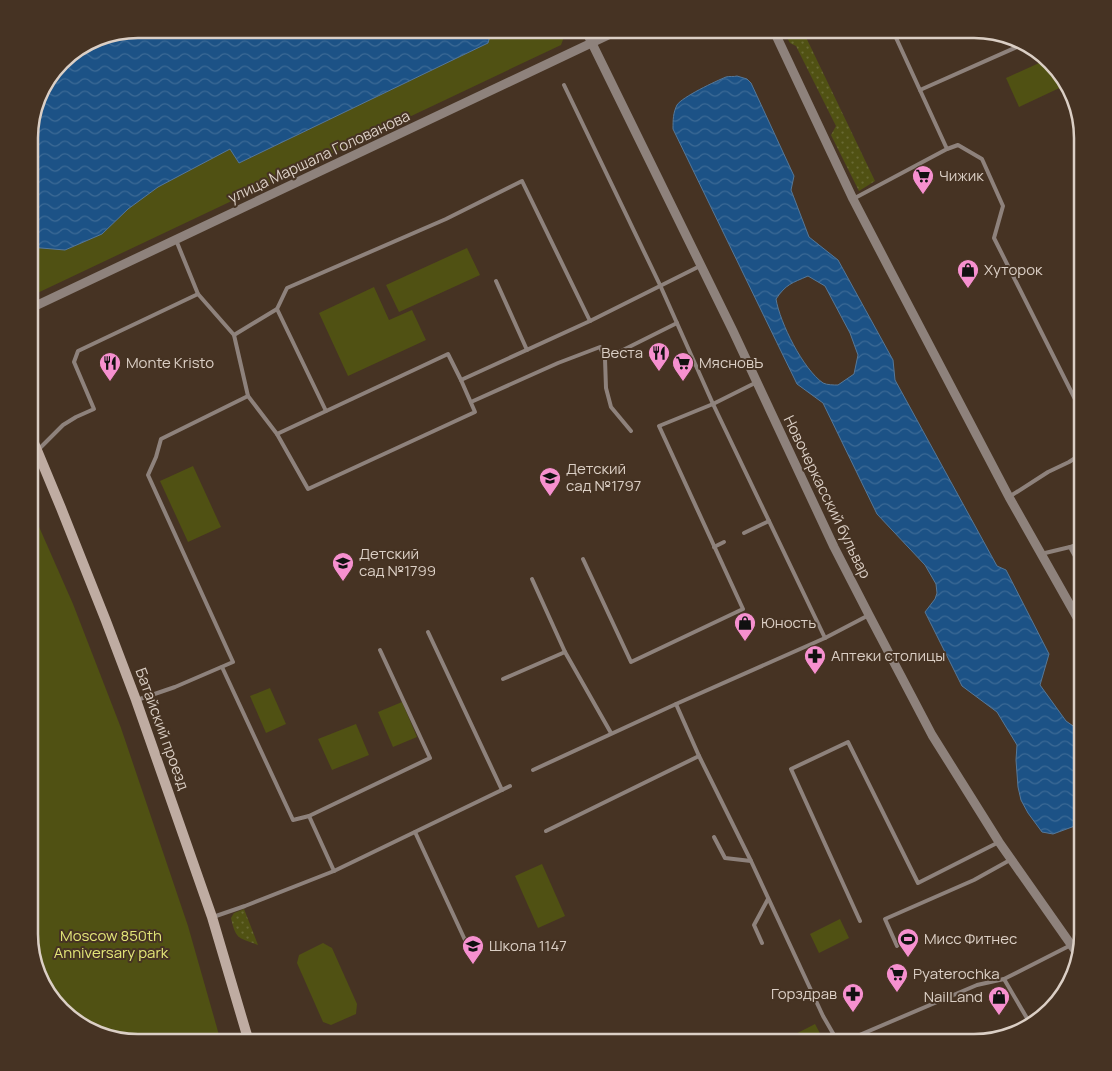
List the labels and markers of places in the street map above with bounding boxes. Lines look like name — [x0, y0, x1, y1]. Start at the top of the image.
supermarket icon: Чижик — [911, 164, 935, 195]
place label: Чижик — [939, 165, 984, 186]
shop icon: Хуторок — [956, 258, 980, 289]
place label: Хуторок — [984, 259, 1043, 280]
restaurant icon: Веста — [647, 341, 671, 372]
place label: Веста — [601, 342, 643, 363]
restaurant icon: Monte Kristo — [98, 351, 122, 382]
supermarket icon: МясновЪ — [671, 351, 695, 382]
place label: Monte Kristo — [126, 352, 214, 373]
place label: МясновЪ — [699, 352, 763, 373]
place label: Детский сад №1797 — [566, 458, 641, 496]
school or university icon: Детский сад №1797 — [538, 466, 562, 497]
place label: Детский сад №1799 — [359, 543, 436, 581]
school or university icon: Детский сад №1799 — [331, 551, 355, 582]
shop icon: Юность — [733, 611, 757, 642]
place label: Юность — [761, 612, 816, 633]
pharmacy icon: Аптеки столицы — [803, 644, 827, 675]
place label: Аптеки столицы — [831, 645, 945, 666]
sports icon: Мисс Фитнес — [896, 927, 920, 958]
place label: Мисс Фитнес — [924, 928, 1017, 949]
school or university icon: Школа 1147 — [461, 934, 485, 965]
place label: Школа 1147 — [489, 935, 567, 956]
supermarket icon: Pyaterochka — [885, 962, 909, 993]
place label: Pyaterochka — [913, 963, 1000, 984]
pharmacy icon: Горздрав — [841, 982, 865, 1013]
place label: Горздрав — [771, 983, 837, 1004]
shop icon: NailLand — [987, 985, 1011, 1016]
place label: NailLand — [924, 986, 983, 1007]

